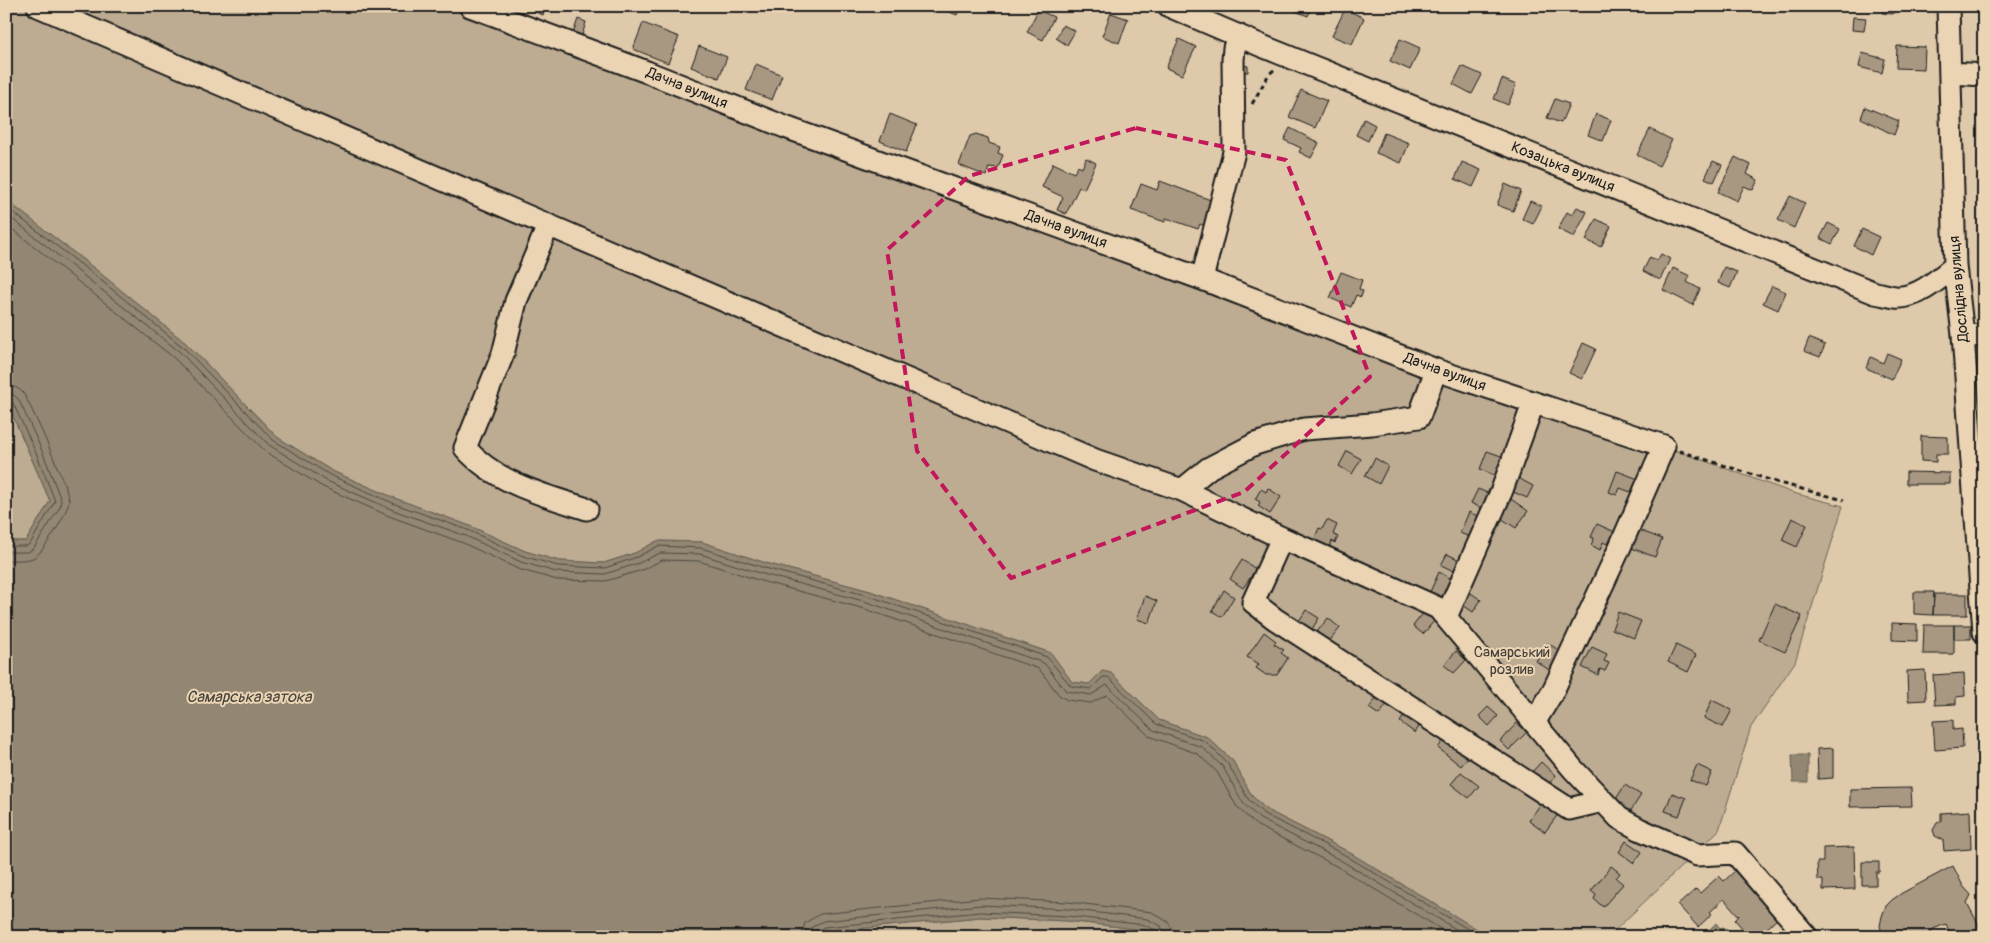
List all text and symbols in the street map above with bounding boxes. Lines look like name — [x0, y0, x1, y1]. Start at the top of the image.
street label: Дачна вулиця — [643, 63, 730, 113]
street label: Козацька вулиця — [1508, 138, 1618, 196]
street label: Дачна вулиця — [1021, 205, 1110, 253]
street label: Дослідна вулиця — [1945, 235, 1973, 344]
street label: Дачна вулиця — [1400, 348, 1489, 396]
park label: Самарський розлив — [1474, 643, 1550, 679]
water label: Самарська затока — [187, 687, 313, 707]

